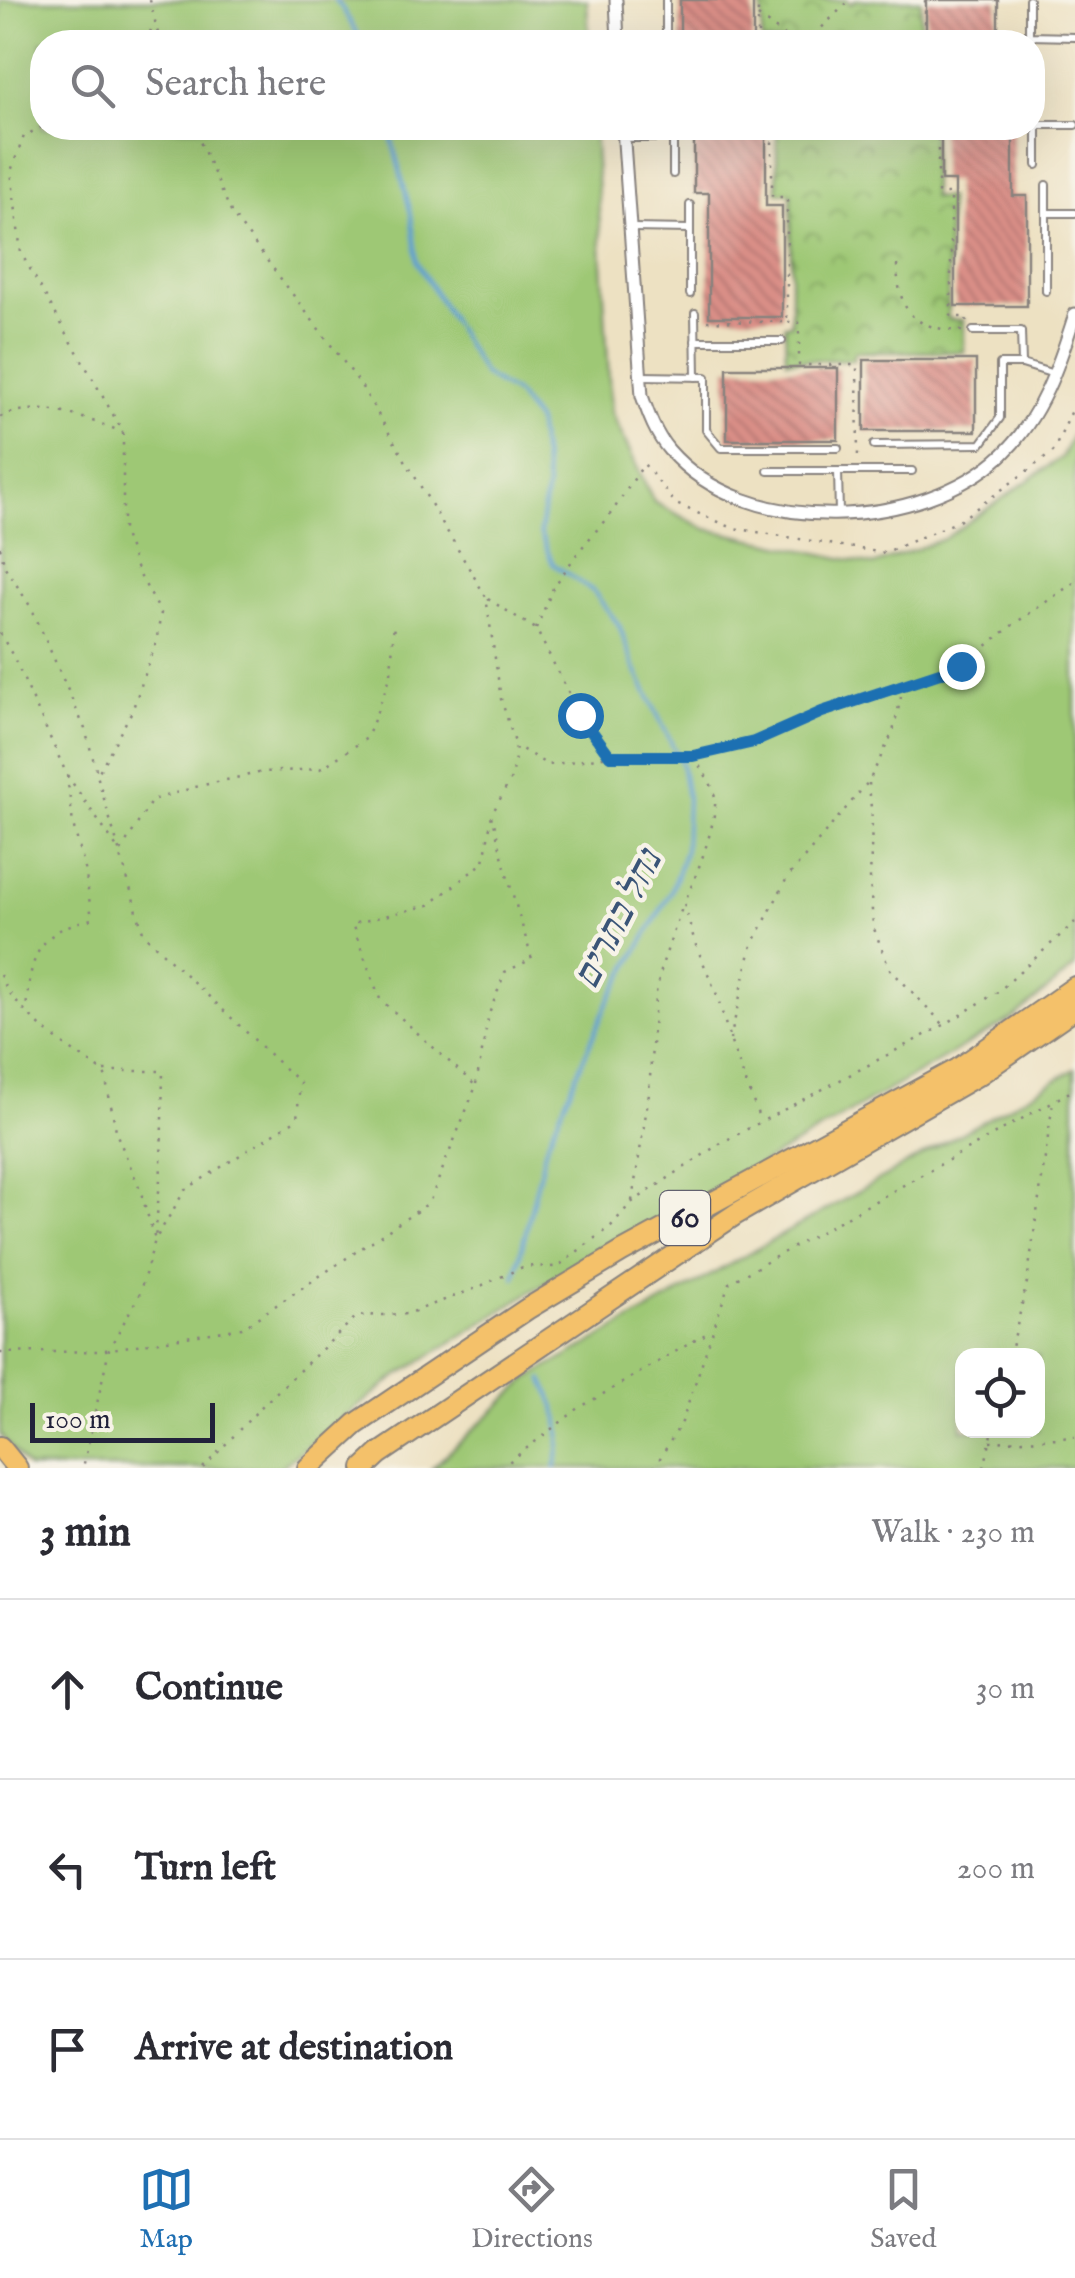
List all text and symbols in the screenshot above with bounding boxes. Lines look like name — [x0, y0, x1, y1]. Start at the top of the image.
search box — [30, 30, 1045, 140]
icon: search — [65, 58, 120, 113]
text: Search here — [145, 61, 326, 109]
route end — [939, 644, 985, 690]
route start — [558, 693, 604, 739]
water label: נחל בתרים — [564, 841, 675, 997]
road number: 60 — [660, 1191, 710, 1245]
map controls — [955, 1348, 1045, 1438]
button: locate — [955, 1348, 1045, 1438]
scale bar — [30, 1398, 215, 1442]
text: 100 m — [45, 1403, 111, 1438]
text: 3 min — [40, 1507, 131, 1560]
text: Walk · 230 m — [871, 1513, 1035, 1554]
icon: ahead — [40, 1662, 95, 1717]
text: Continue — [135, 1665, 283, 1713]
text: 30 m — [976, 1669, 1035, 1710]
icon: left — [40, 1842, 95, 1897]
text: Turn left — [135, 1845, 276, 1893]
text: 200 m — [957, 1849, 1035, 1890]
icon: arrive — [40, 2022, 95, 2077]
text: Arrive at destination — [135, 2025, 453, 2073]
tab: Map — [139, 2162, 194, 2257]
tab: Directions — [471, 2162, 593, 2257]
tab: Saved — [870, 2162, 936, 2257]

